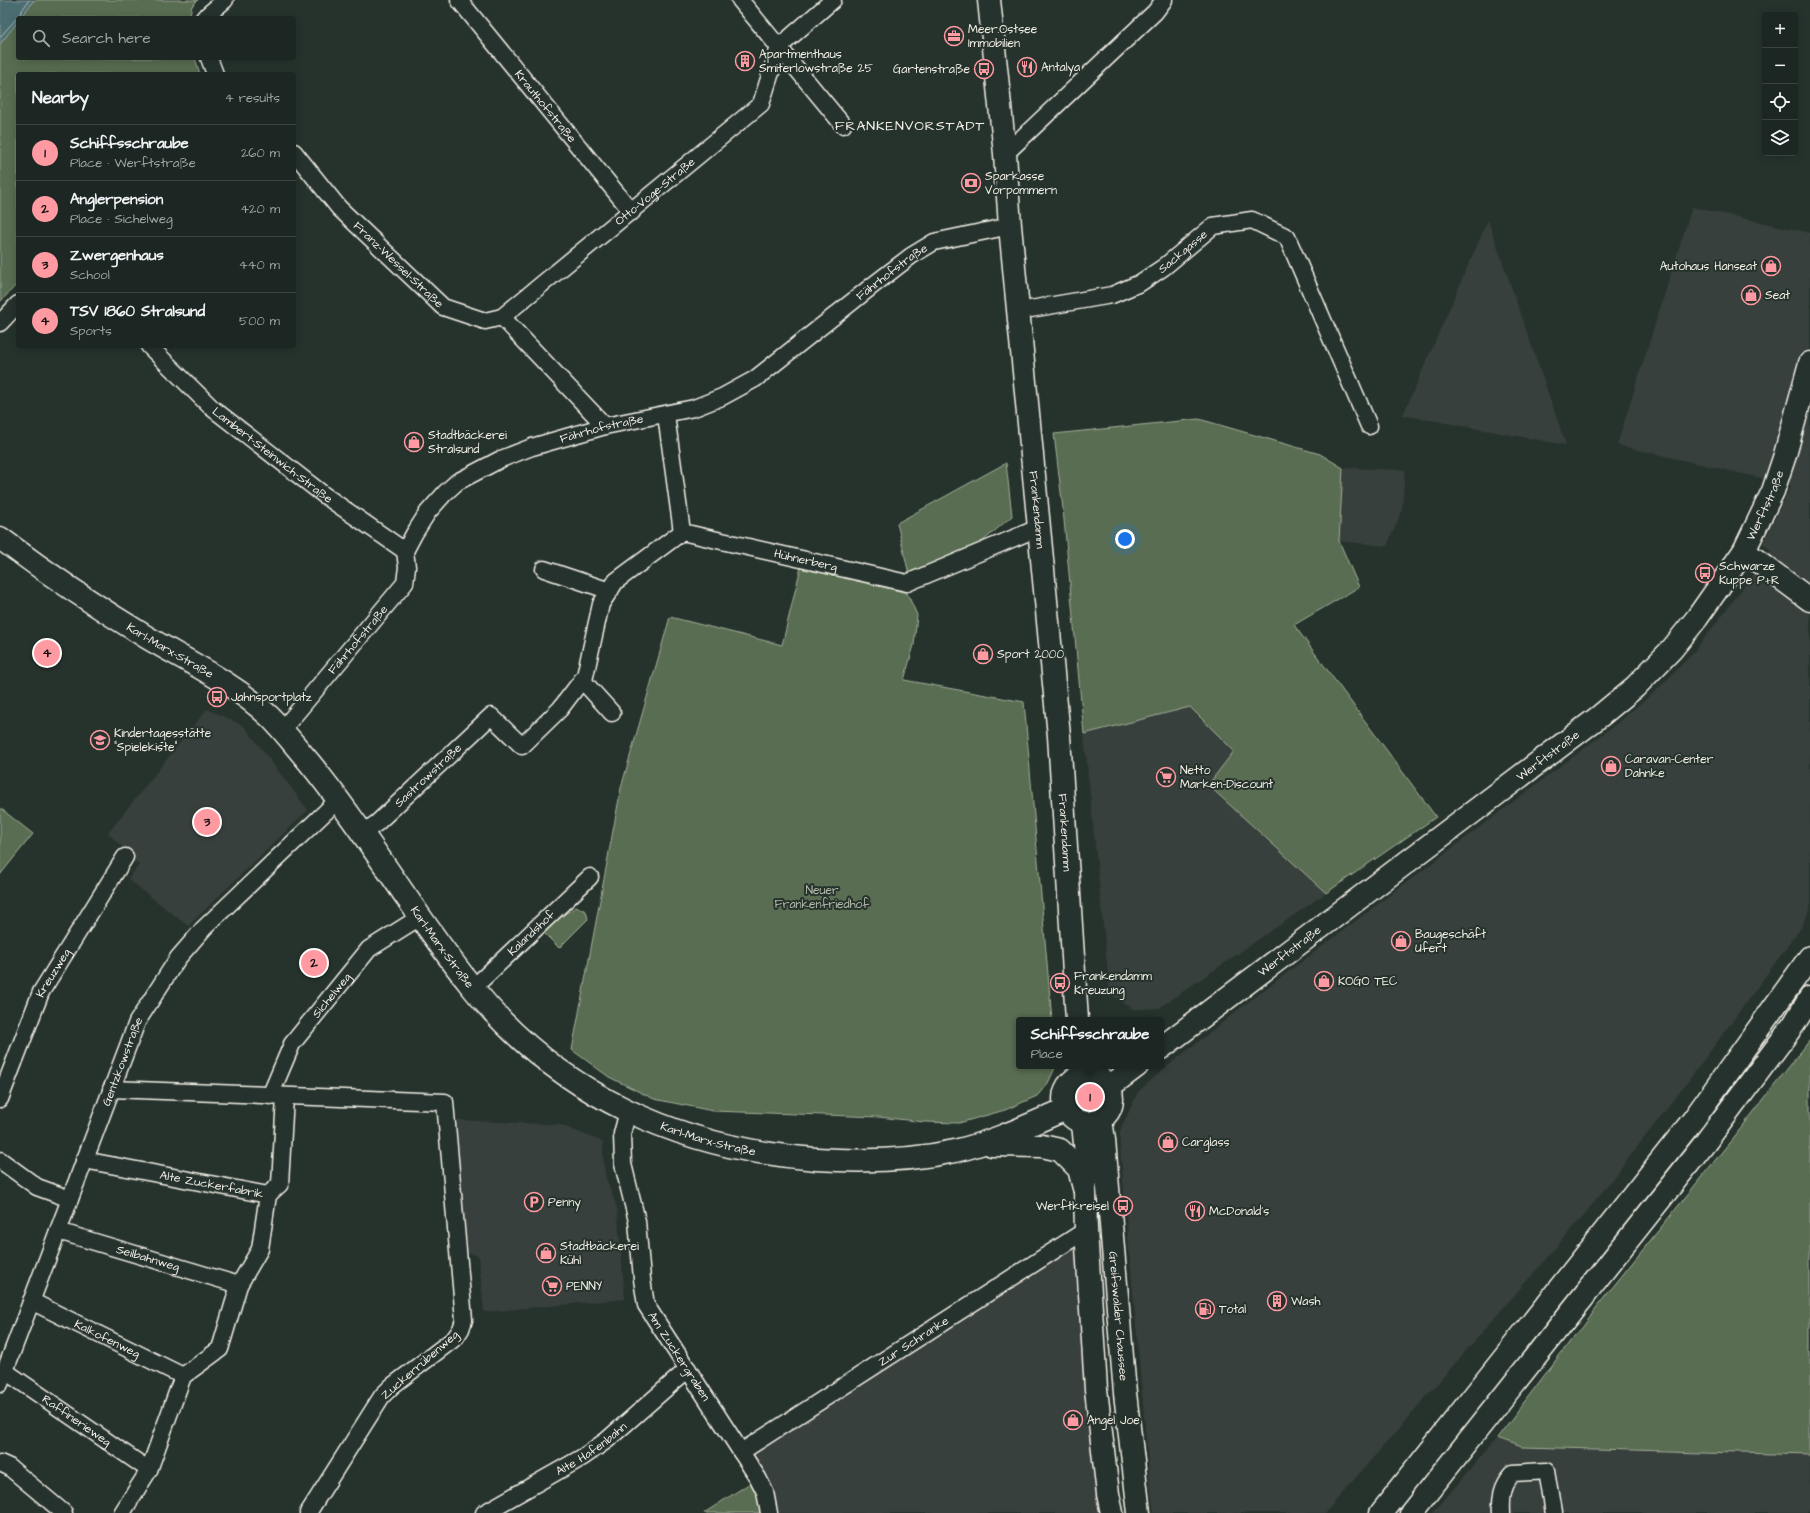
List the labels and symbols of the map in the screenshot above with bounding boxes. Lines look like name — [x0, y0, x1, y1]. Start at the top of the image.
place label: Meer.Ostsee Immobilien — [968, 21, 1038, 52]
office icon: Meer.Ostsee Immobilien — [943, 25, 965, 47]
place label: Apartmenthaus Smiterlowstraße 25 — [759, 46, 873, 77]
building icon: Apartmenthaus Smiterlowstraße 25 — [734, 50, 756, 72]
restaurant icon: Antalya — [1016, 56, 1038, 78]
bus stop icon: Gartenstraße — [973, 58, 995, 80]
place label: Antalya — [1041, 59, 1080, 77]
place label: Gartenstraße — [893, 61, 970, 78]
street label: Krauthofstraße — [511, 66, 581, 147]
district label: FRANKENVORSTADT — [835, 116, 985, 136]
street label: Otto-Voge-Straße — [611, 153, 699, 229]
place label: Sparkasse Vorpommern — [985, 168, 1057, 199]
bank icon: Sparkasse Vorpommern — [960, 172, 982, 194]
street label: Franz-Wessel-Straße — [350, 217, 448, 312]
street label: Sackgasse — [1155, 225, 1211, 277]
street label: Fährhofstraße — [852, 239, 931, 304]
shop icon: Autohaus Hanseat — [1760, 255, 1782, 277]
place label: Autohaus Hanseat — [1660, 258, 1757, 275]
shop icon: Seat — [1740, 284, 1762, 306]
place label: Seat — [1765, 287, 1790, 304]
street label: Lambert-Steinwich-Straße — [209, 403, 337, 507]
street label: Fährhofstraße — [558, 410, 645, 447]
place label: Stadtbäckerei Stralsund — [428, 427, 507, 458]
shop icon: Stadtbäckerei Stralsund — [403, 431, 425, 453]
street label: Werftstraße — [1742, 468, 1788, 543]
street label: Frankendamm — [1025, 470, 1050, 550]
your location — [1115, 529, 1135, 549]
street label: Hühnerberg — [772, 545, 839, 576]
place label: Schwarze Kuppe P+R — [1719, 558, 1780, 589]
bus stop icon: Schwarze Kuppe P+R — [1694, 562, 1716, 584]
street label: Fährhofstraße — [324, 601, 392, 678]
street label: Karl-Marx-Straße — [123, 618, 217, 682]
pin: 4 — [34, 638, 60, 668]
shop icon: Sport 2000 — [972, 643, 994, 665]
place label: Sport 2000 — [997, 646, 1064, 663]
bus stop icon: Jahnsportplatz — [206, 686, 228, 708]
place label: Jahnsportplatz — [231, 689, 312, 706]
place label: Kindertagesstätte "Spielekiste" — [114, 725, 212, 756]
street label: Werftstraße — [1513, 726, 1583, 785]
school or university icon: Kindertagesstätte "Spielekiste" — [89, 729, 111, 751]
street label: Sastrowstraße — [391, 739, 466, 811]
place label: Caravan-Center Dahnke — [1625, 751, 1714, 782]
shop icon: Caravan-Center Dahnke — [1600, 755, 1622, 777]
place label: Netto Marken-Discount — [1180, 762, 1273, 793]
supermarket icon: Netto Marken-Discount — [1155, 766, 1177, 788]
street label: Frankendamm — [1054, 793, 1076, 873]
pin: 3 — [194, 807, 220, 837]
park label: Neuer Frankenfriedhof — [775, 882, 870, 913]
street label: Karl-Marx-Straße — [406, 903, 478, 992]
street label: Kalandshof — [504, 906, 559, 960]
street label: Werftstraße — [1254, 921, 1325, 980]
place label: Baugeschäft Ufert — [1415, 926, 1486, 957]
shop icon: Baugeschäft Ufert — [1390, 930, 1412, 952]
street label: Kreuzweg — [31, 945, 75, 1000]
pin: 2 — [301, 948, 327, 978]
place label: Frankendamm Kreuzung — [1074, 968, 1152, 1000]
street label: Sichelweg — [308, 969, 356, 1022]
shop icon: KOGO TEC — [1313, 970, 1335, 992]
bus stop icon: Frankendamm Kreuzung — [1049, 972, 1071, 994]
place label: KOGO TEC — [1338, 973, 1398, 990]
street label: Gentzkowstraße — [98, 1013, 147, 1108]
pin: 1 — [1077, 1082, 1103, 1112]
street label: Karl-Marx-Straße — [658, 1117, 758, 1160]
shop icon: Carglass — [1157, 1131, 1179, 1153]
place label: Carglass — [1182, 1134, 1229, 1152]
street label: Alte Zuckerfabrik — [158, 1166, 266, 1203]
parking icon: Penny — [523, 1191, 545, 1213]
place label: Penny — [548, 1194, 581, 1212]
bus stop icon: Werftkreisel — [1112, 1195, 1134, 1217]
place label: Werftkreisel — [1036, 1198, 1109, 1215]
restaurant icon: McDonald's — [1184, 1200, 1206, 1222]
place label: McDonald's — [1209, 1203, 1269, 1220]
place label: Stadtbäckerei Kühl — [560, 1238, 639, 1269]
street label: Seilbahnweg — [114, 1240, 182, 1276]
shop icon: Stadtbäckerei Kühl — [535, 1242, 557, 1264]
street label: Greifswalder Chaussee — [1105, 1251, 1133, 1382]
supermarket icon: PENNY — [541, 1275, 563, 1297]
place label: PENNY — [566, 1278, 603, 1295]
building icon: Wash — [1266, 1290, 1288, 1312]
place label: Wash — [1291, 1293, 1320, 1310]
fuel station icon: Total — [1194, 1298, 1216, 1320]
place label: Total — [1219, 1301, 1246, 1318]
street label: Am Zuckergraben — [644, 1308, 714, 1404]
street label: Zur Schranke — [875, 1312, 952, 1370]
street label: Kalkofenweg — [71, 1315, 143, 1363]
street label: Zuckerrübenweg — [377, 1326, 463, 1404]
street label: Raffinerieweg — [39, 1390, 115, 1451]
shop icon: Angel Joe — [1062, 1409, 1084, 1431]
place label: Angel Joe — [1087, 1412, 1140, 1430]
street label: Alte Hafenbahn — [552, 1418, 630, 1479]

